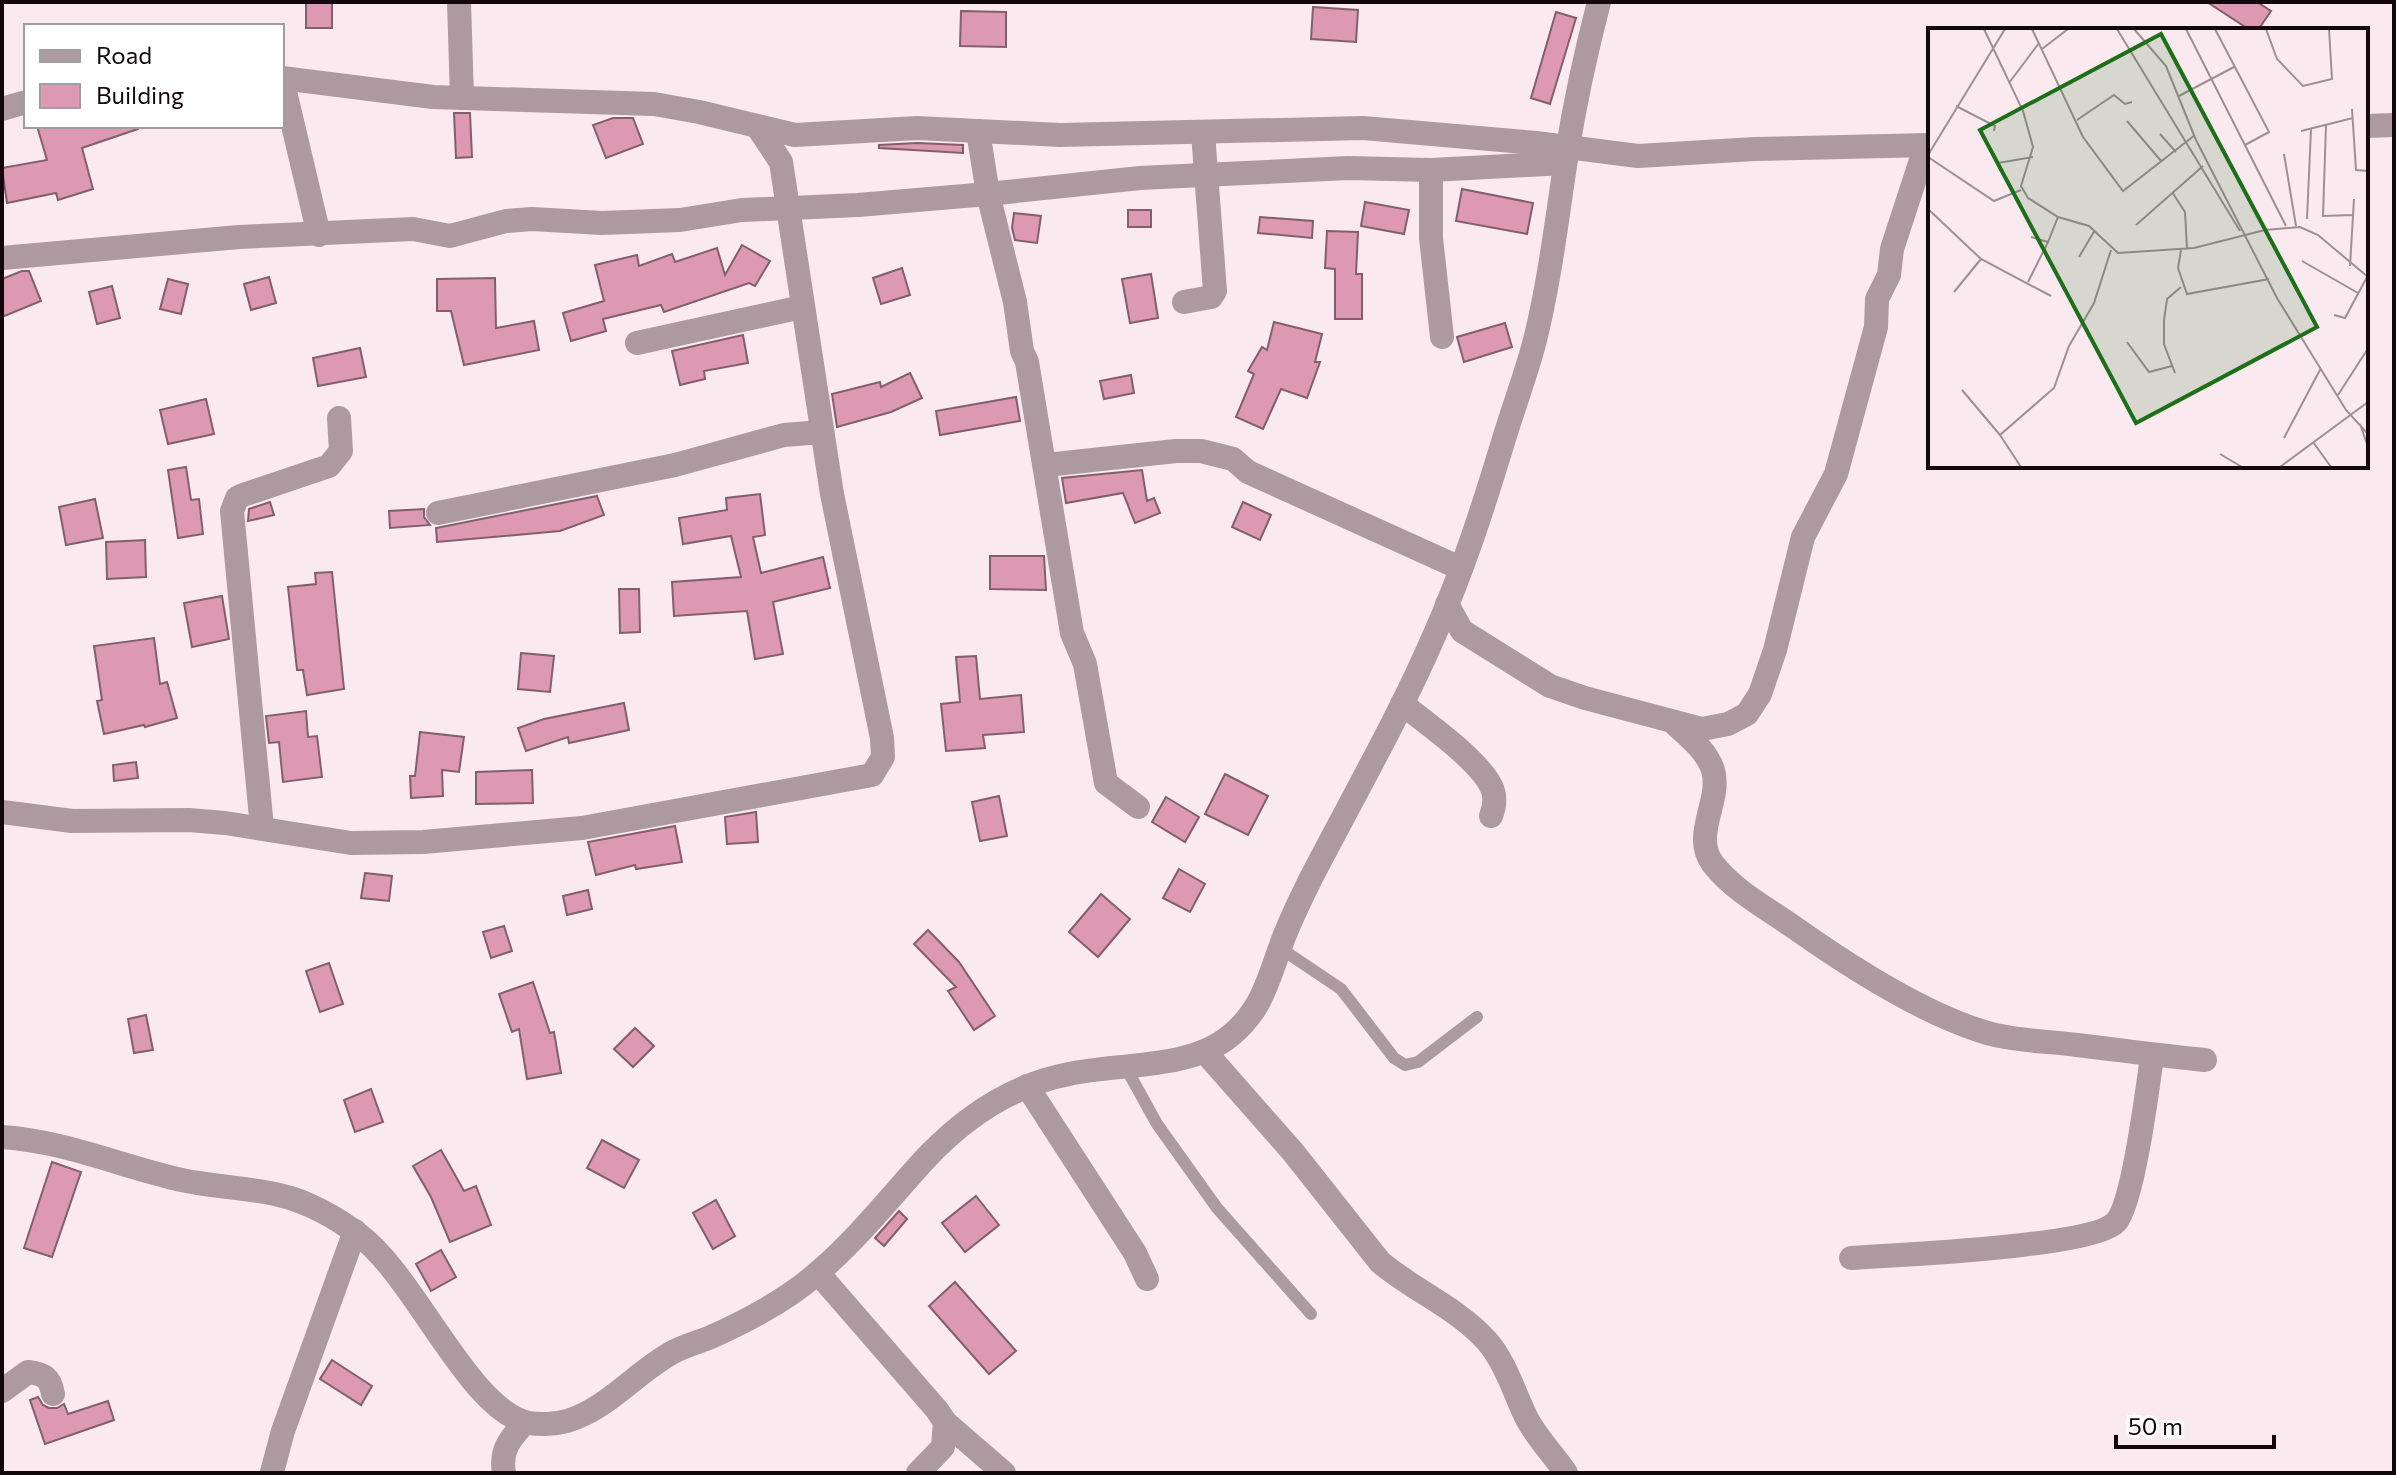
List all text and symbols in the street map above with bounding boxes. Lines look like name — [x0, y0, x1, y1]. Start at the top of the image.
legend — [24, 24, 284, 128]
inset map — [1928, 28, 2368, 468]
text: Road — [96, 40, 152, 69]
text: Building — [96, 80, 184, 109]
scale bar — [2116, 1399, 2274, 1449]
text: 50 m — [2128, 1411, 2183, 1440]

